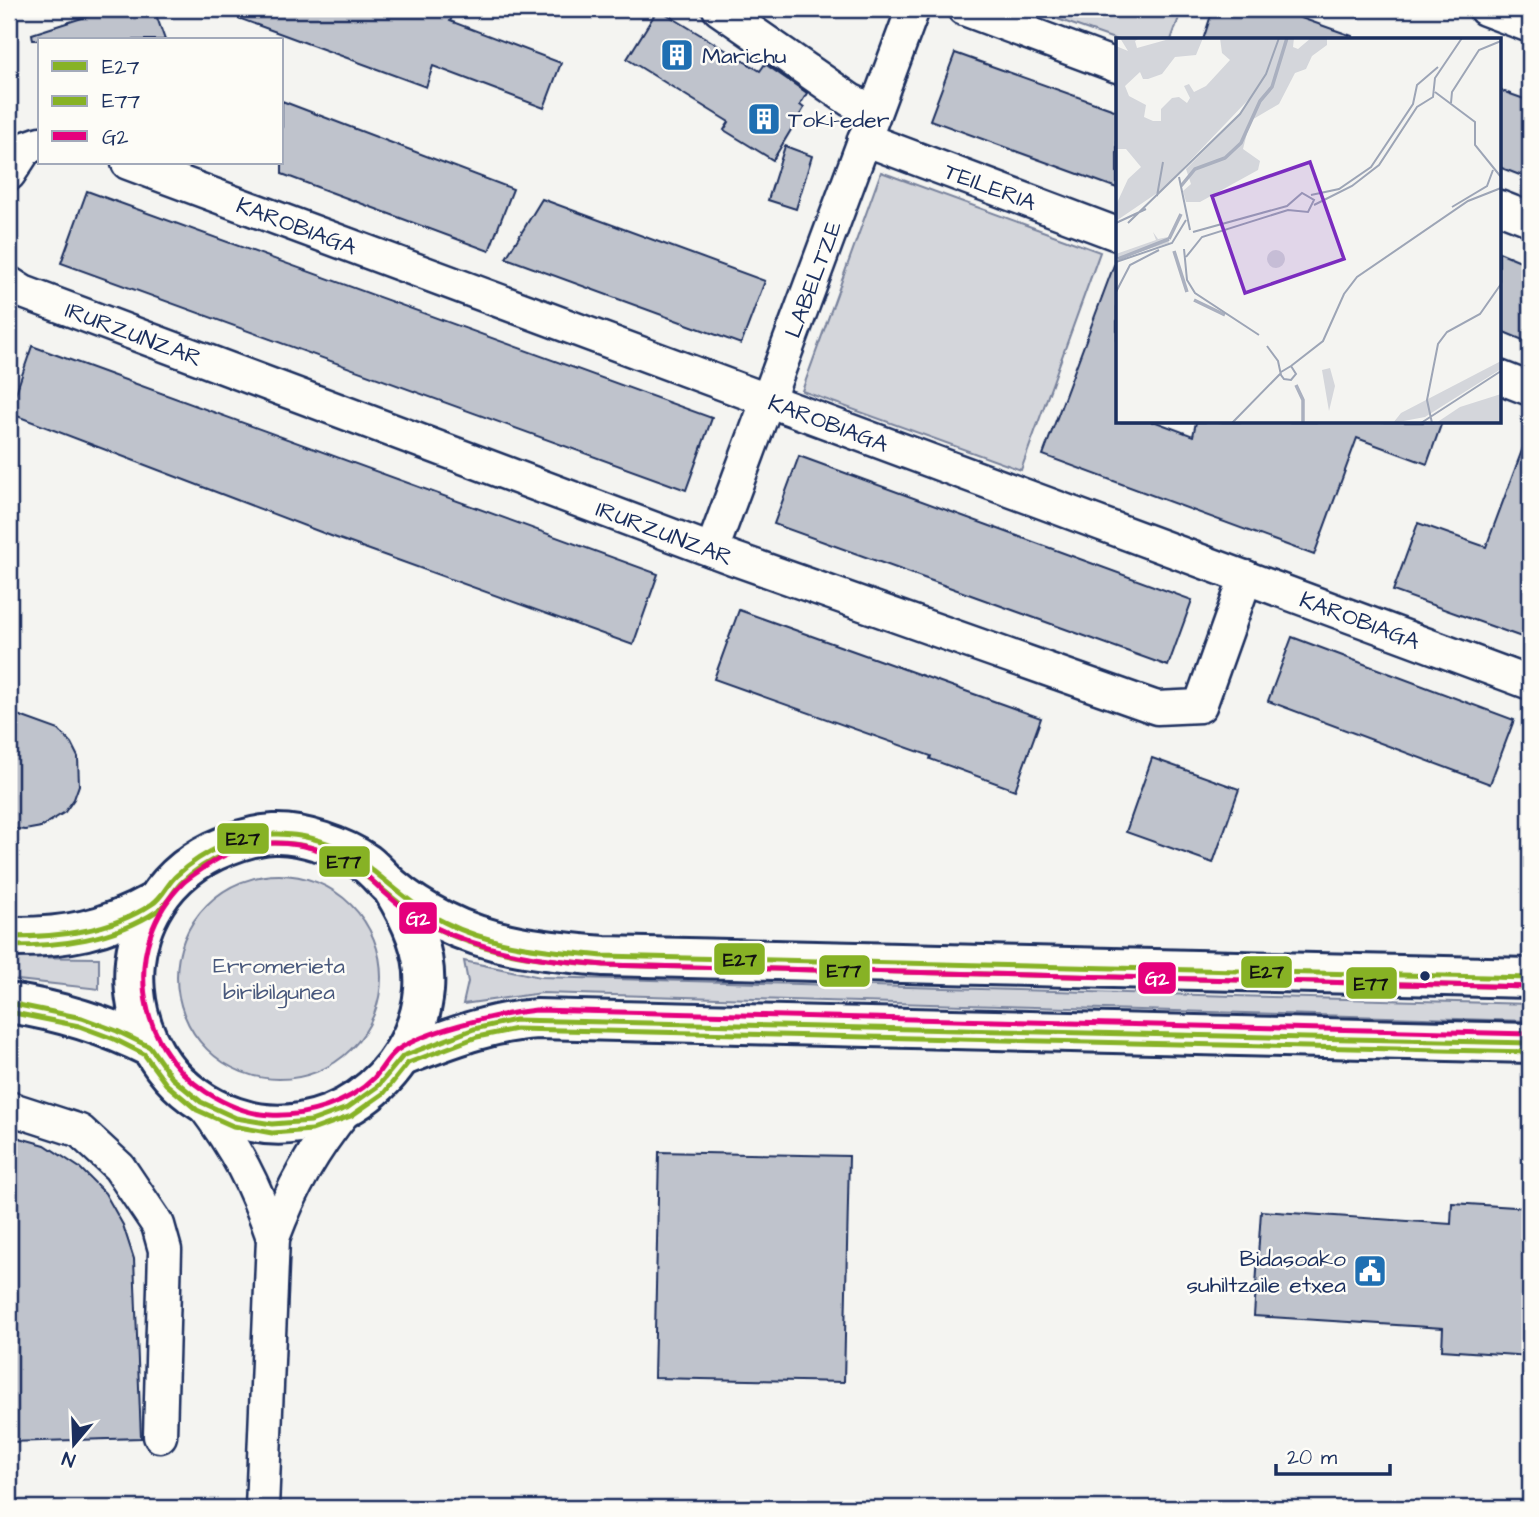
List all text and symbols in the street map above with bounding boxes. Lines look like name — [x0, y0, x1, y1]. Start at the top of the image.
building icon: Marichu — [658, 36, 696, 74]
legend — [38, 38, 284, 164]
inset map — [1116, 38, 1500, 424]
place label: Marichu — [702, 40, 787, 72]
text: E27 — [102, 53, 139, 82]
text: E77 — [102, 87, 140, 116]
building icon: Toki-eder — [745, 100, 783, 138]
place label: Toki-eder — [788, 104, 890, 136]
text: G2 — [102, 123, 129, 152]
street label: TEILERIA — [940, 156, 1041, 219]
street label: KAROBIAGA — [232, 190, 361, 263]
street label: LABELTZE — [777, 216, 850, 342]
street label: IRURZUNZAR — [61, 294, 206, 375]
street label: KAROBIAGA — [764, 387, 893, 461]
street label: IRURZUNZAR — [591, 493, 737, 574]
street label: KAROBIAGA — [1295, 584, 1424, 658]
line badge: E27 — [216, 822, 270, 855]
text: E27 — [226, 826, 260, 853]
line badge: E77 — [318, 845, 371, 878]
text: E77 — [327, 849, 362, 876]
line badge: G2 — [398, 901, 438, 935]
text: G2 — [406, 906, 430, 933]
line badge: E27 — [713, 942, 766, 976]
text: E27 — [723, 947, 757, 974]
park label: Erromerieta biribilgunea — [213, 950, 345, 1009]
line badge: E77 — [818, 954, 871, 988]
line badge: E27 — [1240, 955, 1293, 989]
text: E77 — [827, 958, 862, 985]
text: E27 — [1250, 959, 1284, 986]
line badge: G2 — [1137, 961, 1177, 995]
text: G2 — [1145, 966, 1169, 993]
line badge: E77 — [1345, 966, 1398, 1000]
unlabelled marker — [1418, 969, 1432, 983]
text: E77 — [1354, 971, 1389, 998]
place label: Bidasoako suhiltzaile etxea — [1186, 1243, 1346, 1301]
public building icon: Bidasoako suhiltzaile etxea — [1351, 1252, 1389, 1290]
north arrow — [38, 1408, 108, 1478]
scale bar — [1276, 1433, 1390, 1477]
text: 20 m — [1287, 1443, 1338, 1472]
text: N — [59, 1444, 79, 1473]

